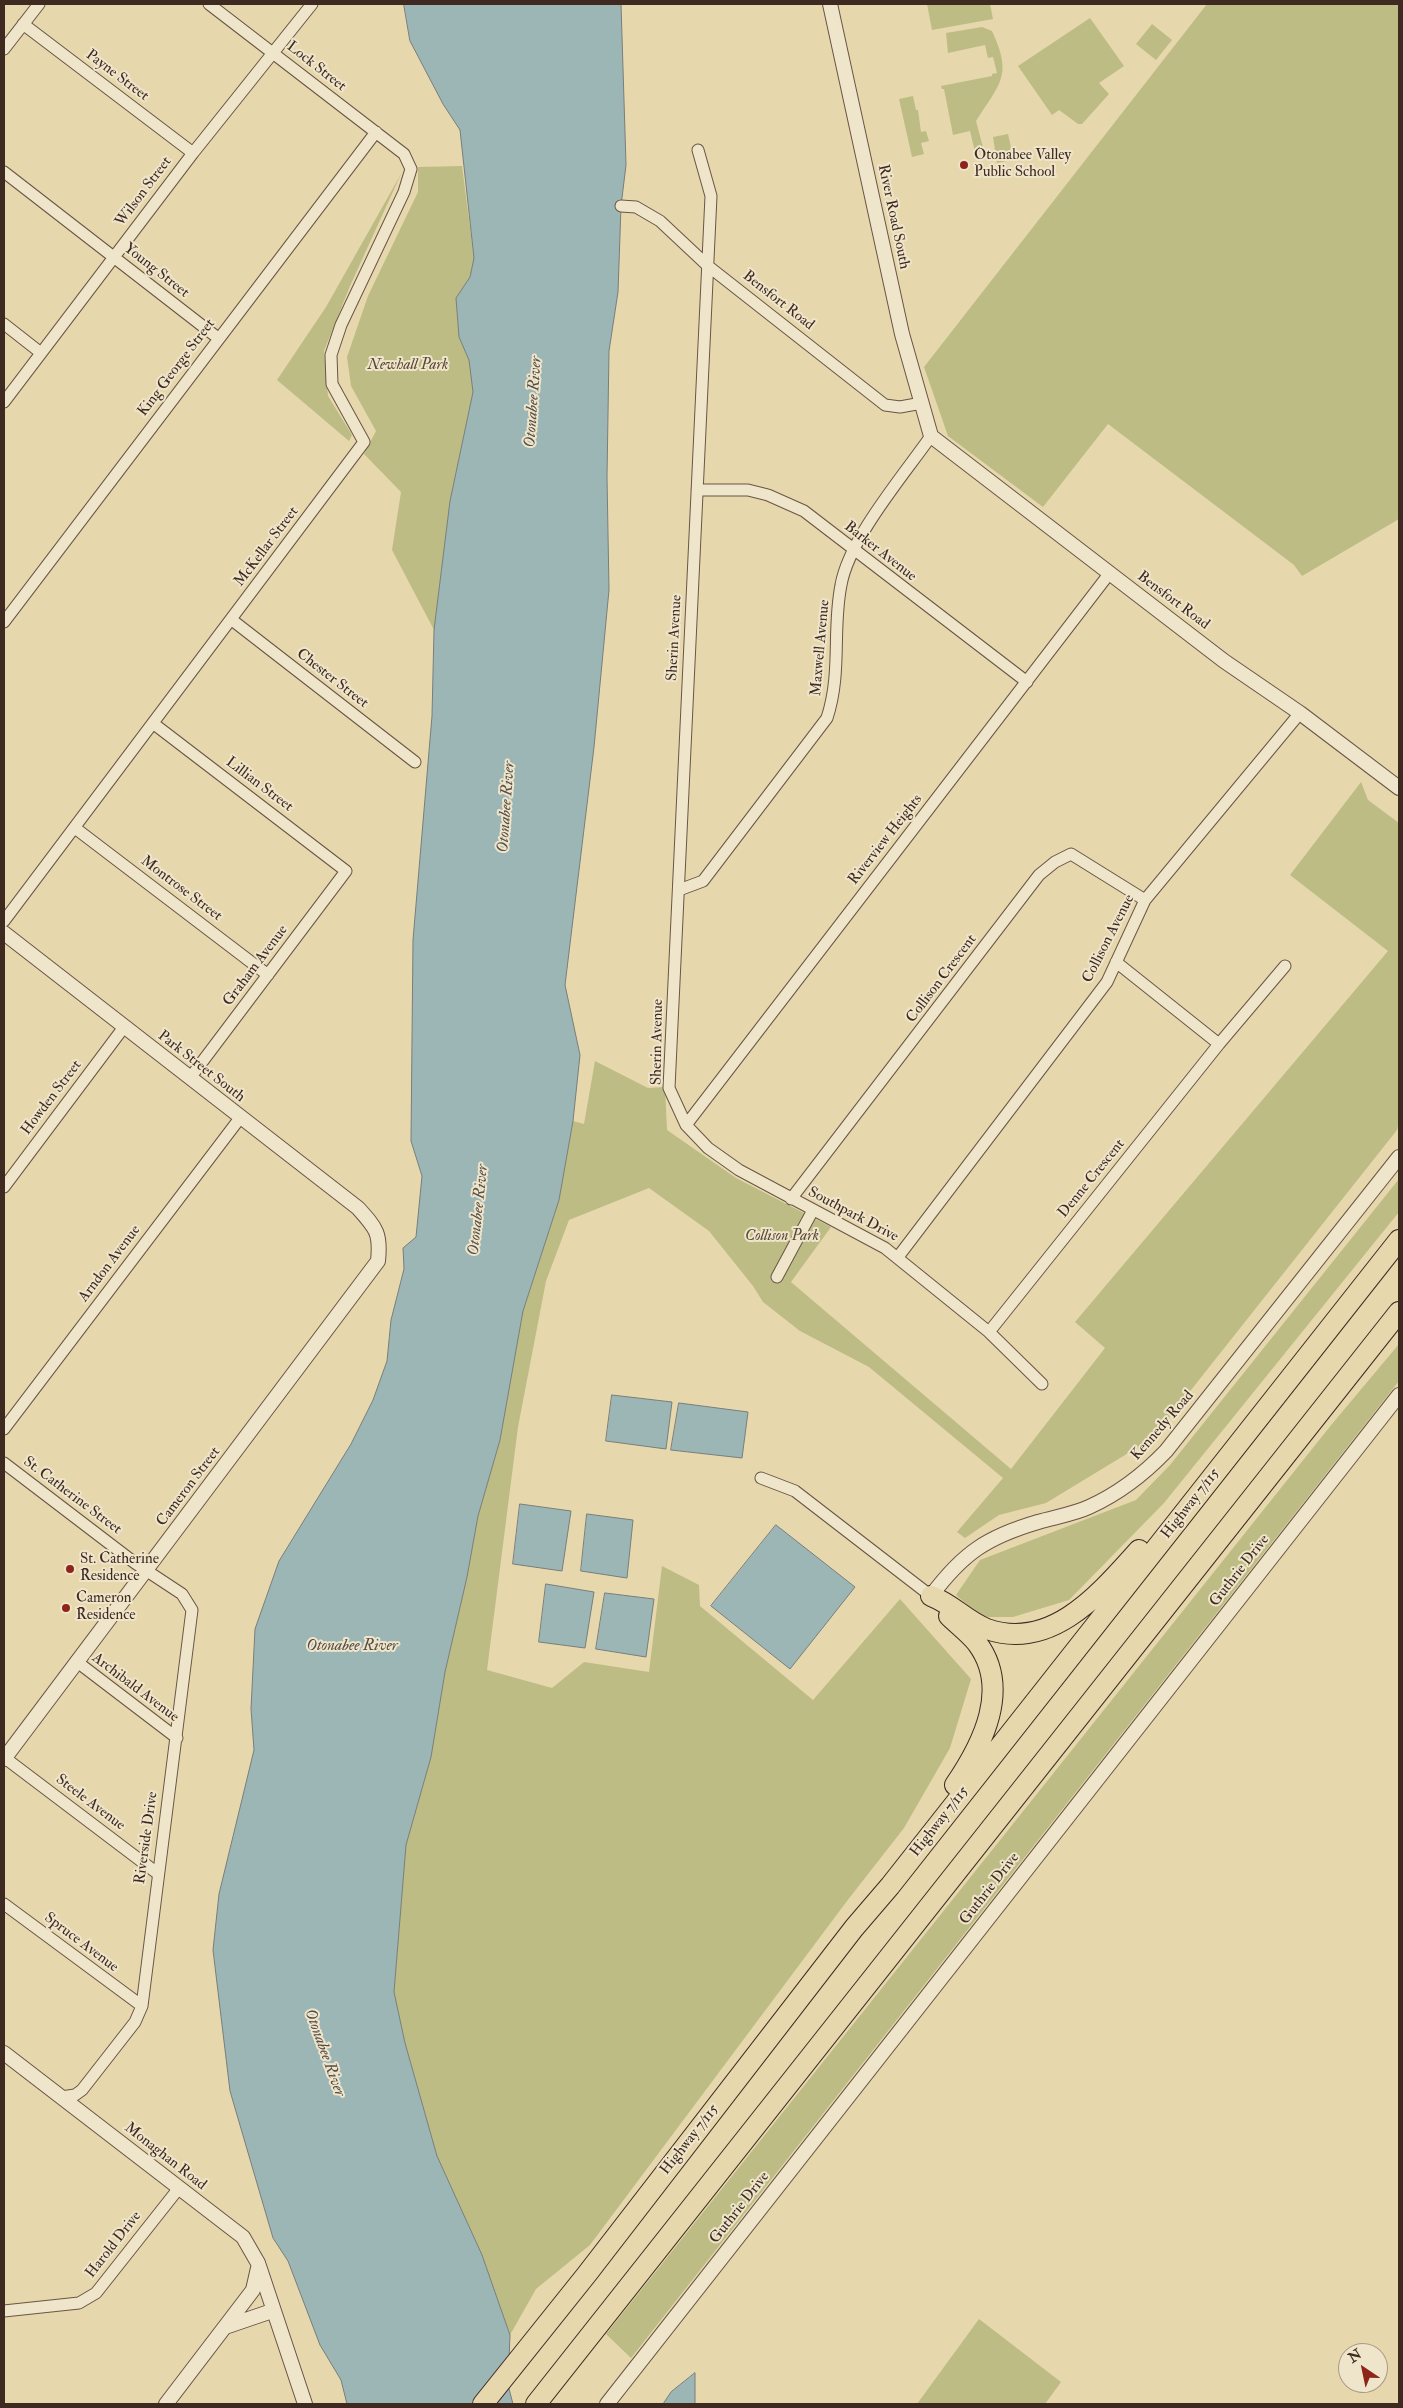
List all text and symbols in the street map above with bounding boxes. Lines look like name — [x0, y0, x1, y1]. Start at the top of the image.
street label: Lock Street — [283, 38, 349, 96]
street label: Payne Street — [82, 46, 152, 106]
place label: Otonabee Valley Public School — [974, 147, 1071, 182]
street label: Wilson Street — [112, 154, 176, 230]
marker: Otonabee Valley Public School — [958, 159, 970, 171]
street label: River Road South — [873, 163, 913, 271]
street label: Young Street — [120, 240, 192, 302]
street label: Bensfort Road — [739, 267, 817, 335]
street label: King George Street — [135, 316, 219, 420]
water label: Otonabee River — [521, 356, 547, 448]
park label: Newhall Park — [368, 357, 448, 375]
street label: McKellar Street — [231, 503, 303, 591]
street label: Barker Avenue — [840, 518, 920, 586]
street label: Bensfort Road — [1133, 568, 1213, 634]
street label: Sherin Avenue — [664, 594, 686, 682]
street label: Maxwell Avenue — [808, 599, 834, 697]
street label: Chester Street — [292, 645, 372, 713]
street label: Lillian Street — [222, 754, 296, 816]
water label: Otonabee River — [494, 761, 520, 853]
street label: Riverview Heights — [845, 791, 927, 889]
street label: Montrose Street — [137, 852, 225, 926]
street label: Collison Avenue — [1079, 892, 1139, 986]
street label: Graham Avenue — [220, 922, 292, 1010]
street label: Collison Crescent — [903, 931, 981, 1027]
street label: Sherin Avenue — [648, 999, 668, 1085]
street label: Park Street South — [154, 1027, 248, 1107]
street label: Howden Street — [18, 1057, 86, 1139]
street label: Denne Crescent — [1055, 1136, 1129, 1222]
water label: Otonabee River — [465, 1163, 493, 1257]
street label: Southpark Drive — [805, 1184, 901, 1246]
street label: Arndon Avenue — [75, 1222, 145, 1306]
park label: Collison Park — [745, 1228, 819, 1246]
street label: Kennedy Road — [1128, 1387, 1198, 1465]
street label: Cameron Street — [153, 1444, 225, 1530]
street label: St. Catherine Street — [19, 1453, 125, 1539]
street label: Highway 7/115 — [1158, 1465, 1224, 1543]
street label: Guthrie Drive — [1206, 1531, 1274, 1611]
place label: St. Catherine Residence — [80, 1551, 159, 1586]
marker: St. Catherine Residence — [64, 1563, 76, 1575]
place label: Cameron Residence — [76, 1590, 136, 1625]
marker: Cameron Residence — [60, 1602, 72, 1614]
water label: Otonabee River — [306, 1637, 398, 1657]
street label: Archibald Avenue — [88, 1649, 182, 1727]
street label: Steele Avenue — [52, 1771, 128, 1835]
street label: Highway 7/115 — [907, 1783, 973, 1861]
street label: Riverside Drive — [132, 1791, 162, 1885]
street label: Guthrie Drive — [956, 1849, 1024, 1929]
street label: Spruce Avenue — [40, 1909, 122, 1977]
water label: Otonabee River — [299, 2007, 349, 2099]
street label: Highway 7/115 — [657, 2101, 723, 2179]
street label: Monaghan Road — [120, 2119, 210, 2195]
street label: Guthrie Drive — [706, 2168, 774, 2248]
street label: Harold Drive — [82, 2208, 146, 2282]
north arrow — [1338, 2343, 1388, 2393]
text: N — [1345, 2345, 1365, 2367]

